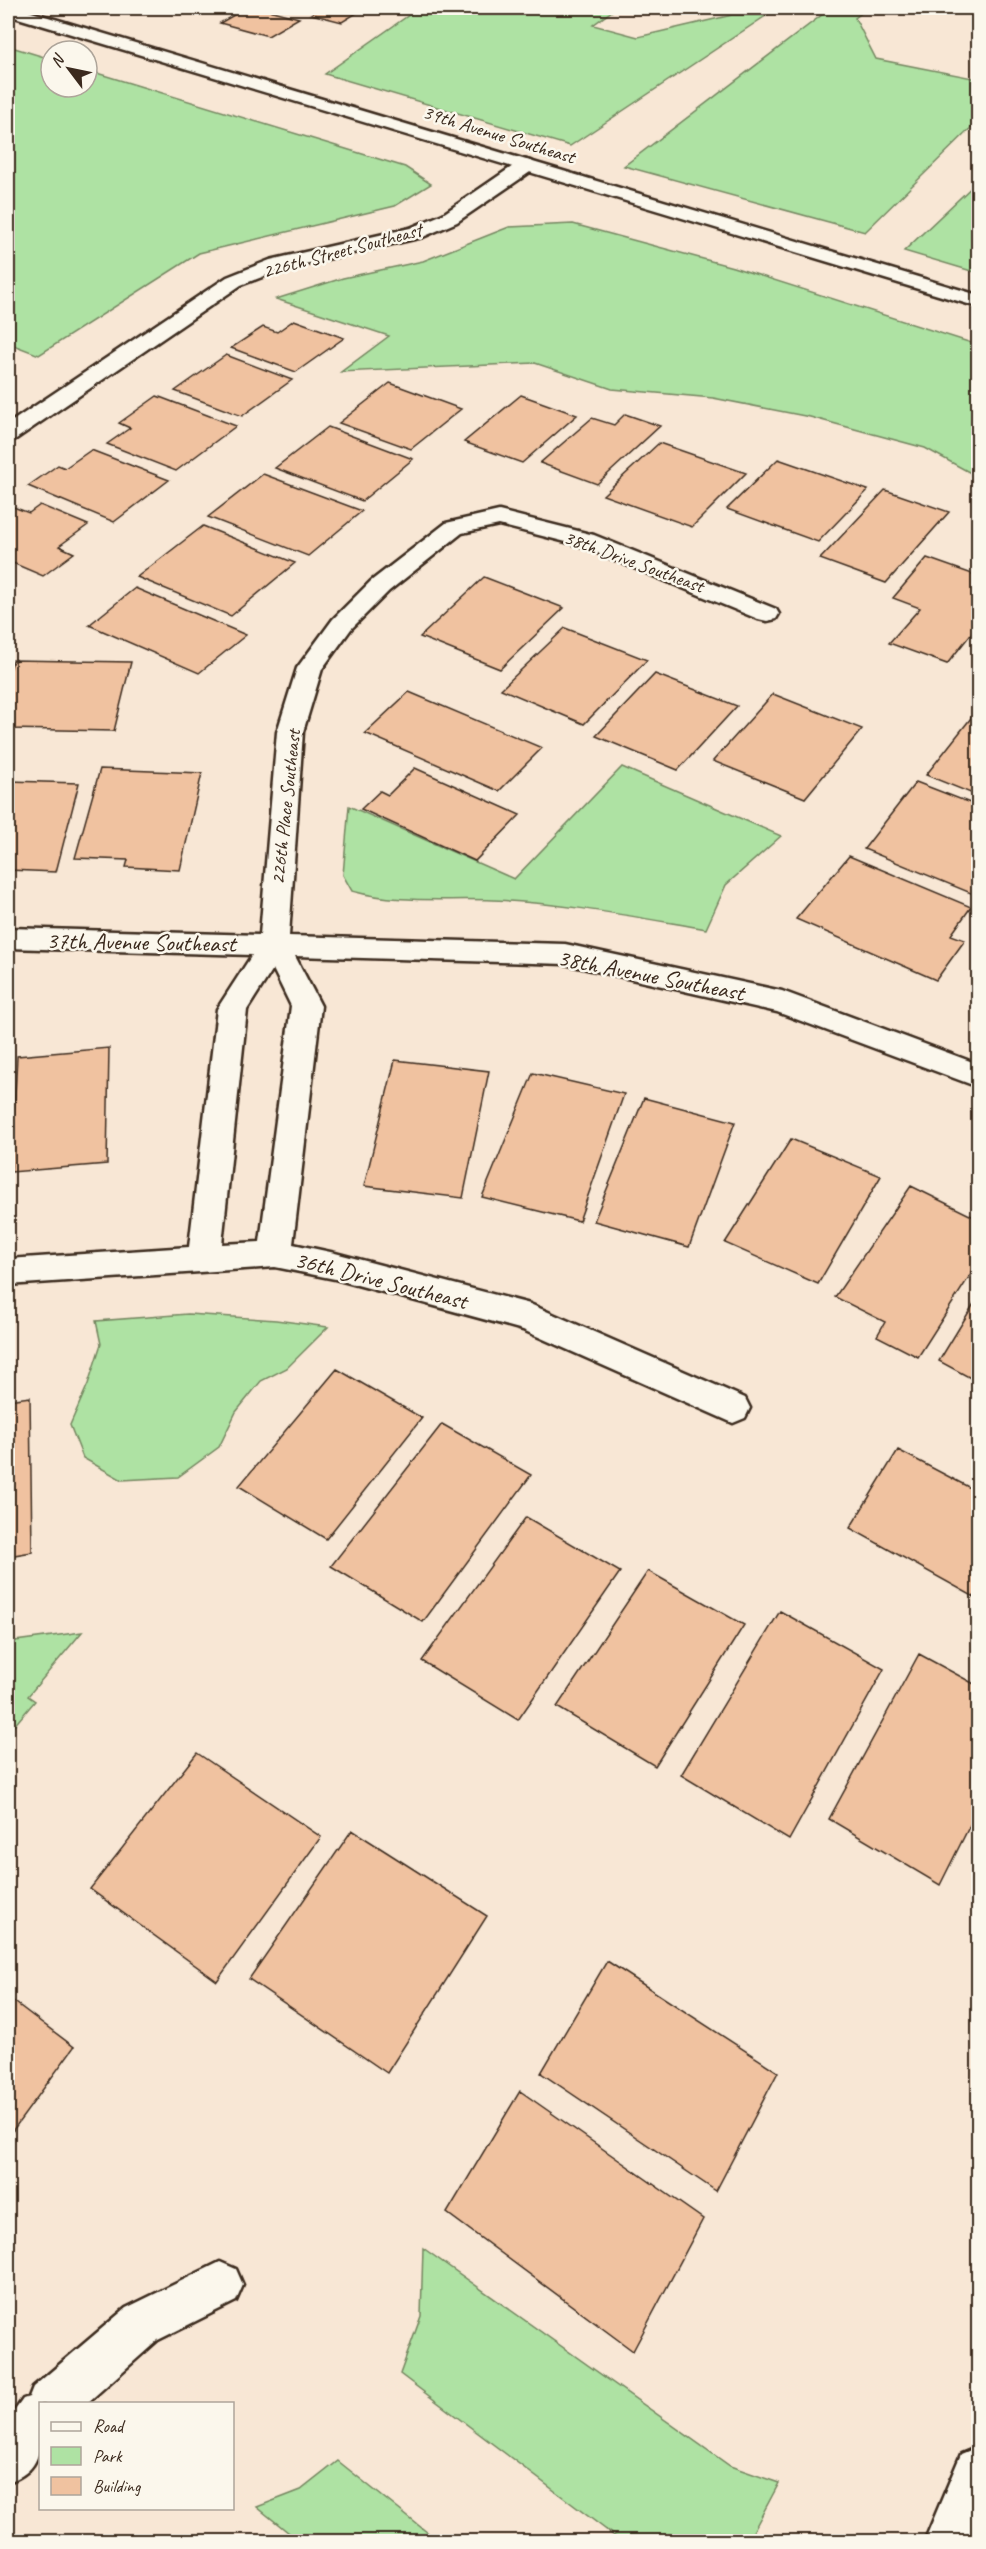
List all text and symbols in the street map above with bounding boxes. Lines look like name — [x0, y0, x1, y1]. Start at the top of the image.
north arrow — [39, 39, 99, 99]
text: N — [46, 49, 70, 71]
street label: 39th Avenue Southeast — [420, 99, 580, 170]
street label: 226th Street Southeast — [260, 216, 428, 284]
street label: 38th Drive Southeast — [560, 525, 710, 599]
street label: 226th Place Southeast — [265, 726, 306, 886]
street label: 37th Avenue Southeast — [46, 925, 238, 959]
street label: 38th Avenue Southeast — [555, 942, 749, 1008]
street label: 36th Drive Southeast — [292, 1244, 472, 1316]
legend — [39, 2402, 234, 2510]
text: Road — [93, 2415, 126, 2437]
text: Park — [93, 2445, 123, 2467]
text: Building — [93, 2475, 142, 2497]

